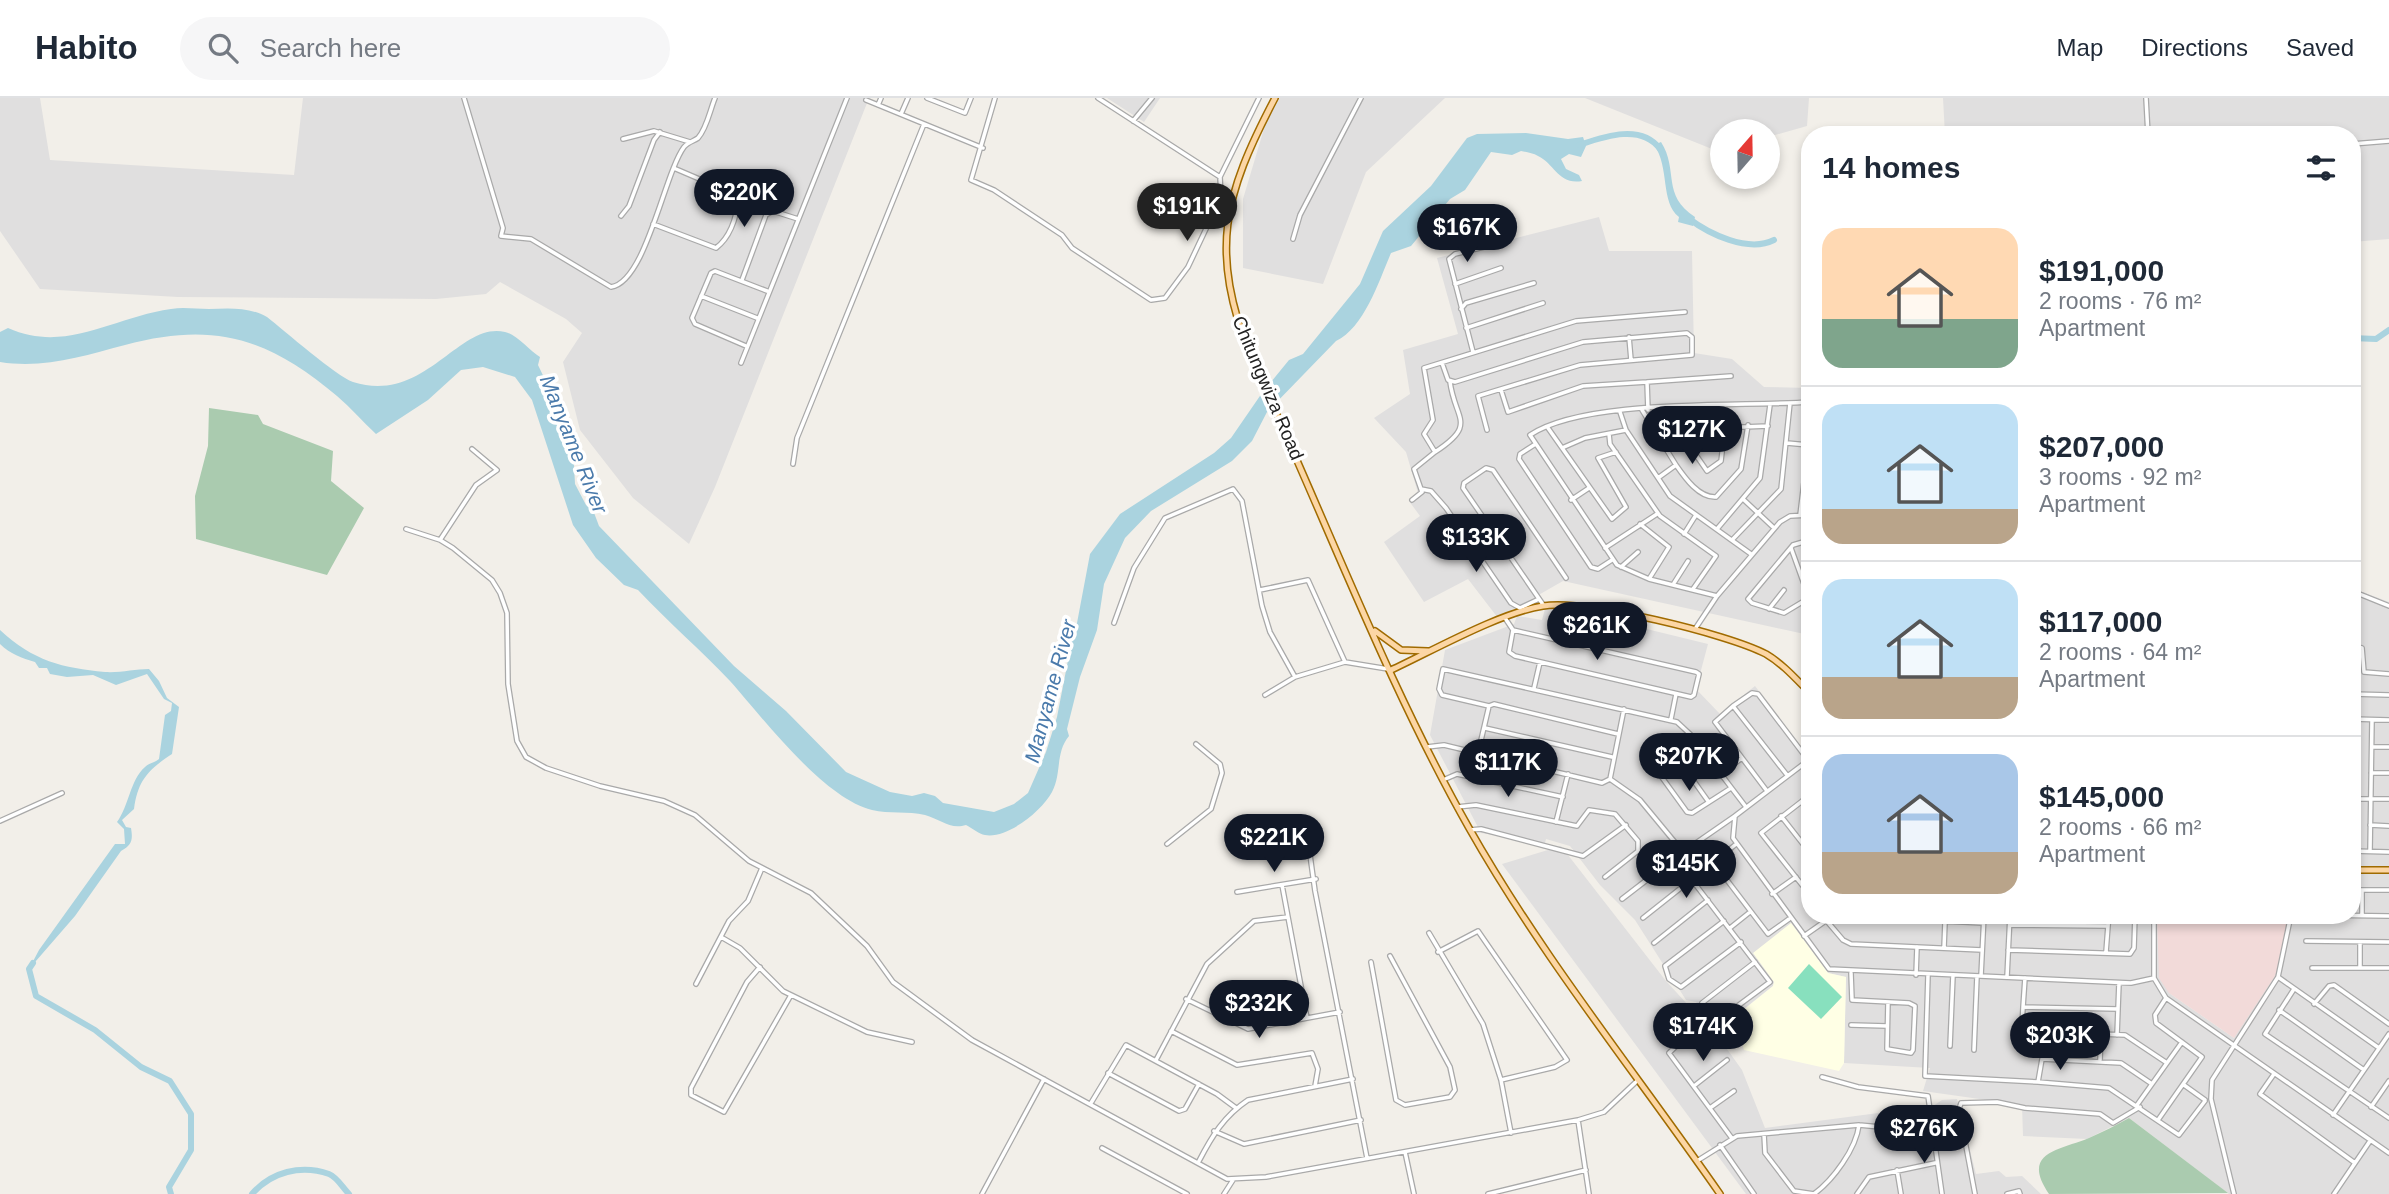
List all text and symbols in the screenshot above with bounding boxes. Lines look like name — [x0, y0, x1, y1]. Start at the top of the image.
search box — [180, 17, 670, 80]
text: Habito — [35, 29, 138, 66]
icon: search — [204, 29, 242, 67]
text: Search here — [260, 33, 401, 63]
text: Map — [2057, 34, 2103, 61]
text: Directions — [2141, 34, 2248, 61]
text: Saved — [2286, 34, 2354, 61]
north arrow — [1710, 119, 1780, 189]
map controls — [1710, 119, 1780, 189]
icon: filters — [2302, 149, 2340, 187]
text: 14 homes — [1822, 151, 1960, 184]
pin: $220K — [695, 170, 793, 229]
text: $220K — [710, 179, 778, 205]
pin: $191K — [1138, 184, 1236, 243]
text: $191K — [1153, 193, 1221, 219]
pin: $167K — [1418, 204, 1516, 264]
text: $167K — [1433, 214, 1501, 240]
text: $191,000 — [2039, 254, 2164, 287]
icon: home — [1878, 256, 1962, 340]
text: 2 rooms · 76 m² — [2039, 288, 2201, 314]
street label: Chitungwiza Road — [1228, 313, 1308, 463]
text: Apartment — [2039, 315, 2145, 341]
water label: Manyame River — [536, 372, 613, 517]
pin: $127K — [1643, 406, 1741, 466]
text: $127K — [1658, 416, 1726, 442]
text: $207,000 — [2039, 430, 2164, 463]
icon: home — [1878, 432, 1962, 516]
text: 3 rooms · 92 m² — [2039, 464, 2201, 490]
text: Apartment — [2039, 491, 2145, 517]
pin: $133K — [1427, 514, 1525, 574]
text: $133K — [1442, 524, 1510, 550]
pin: $261K — [1548, 602, 1646, 662]
text: $117,000 — [2039, 605, 2162, 638]
icon: home — [1878, 607, 1962, 691]
text: $261K — [1563, 612, 1631, 638]
water label: Manyame River — [1020, 616, 1080, 765]
text: 2 rooms · 64 m² — [2039, 639, 2201, 665]
text: Apartment — [2039, 666, 2145, 692]
pin: $207K — [1640, 734, 1738, 793]
pin: $117K — [1459, 740, 1557, 799]
text: $207K — [1655, 743, 1723, 769]
text: $117K — [1475, 749, 1541, 775]
text: $145,000 — [2039, 780, 2164, 813]
icon: home — [1878, 782, 1962, 866]
pin: $221K — [1225, 814, 1323, 874]
text: 2 rooms · 66 m² — [2039, 814, 2201, 840]
text: $221K — [1240, 824, 1308, 850]
pin: $145K — [1637, 840, 1735, 900]
text: Apartment — [2039, 841, 2145, 867]
text: $145K — [1652, 850, 1720, 876]
pin: $232K — [1210, 981, 1308, 1040]
text: $232K — [1225, 990, 1293, 1016]
pin: $174K — [1654, 1004, 1752, 1063]
pin: $203K — [2011, 1012, 2109, 1072]
text: $174K — [1669, 1013, 1737, 1039]
text: $203K — [2026, 1022, 2094, 1048]
pin: $276K — [1875, 1105, 1973, 1165]
text: $276K — [1890, 1115, 1958, 1141]

